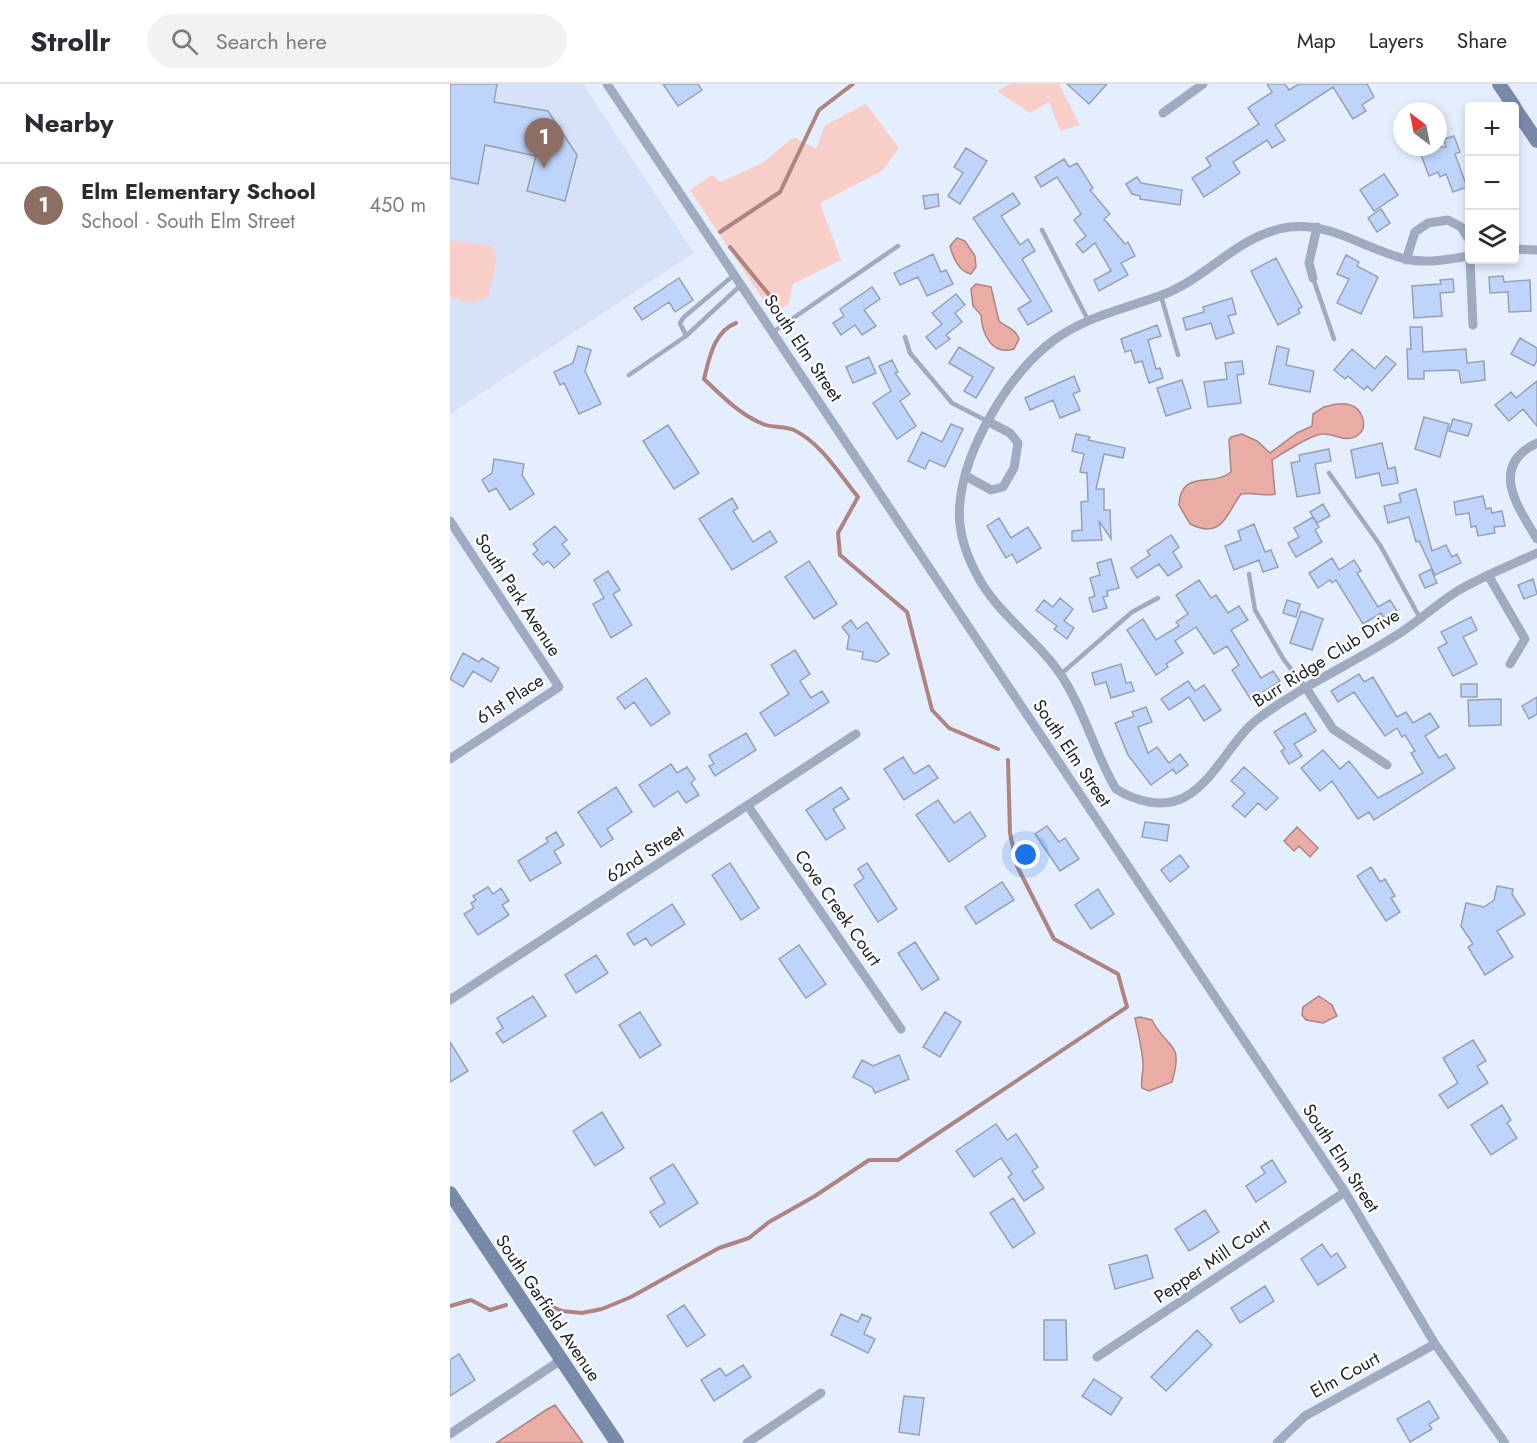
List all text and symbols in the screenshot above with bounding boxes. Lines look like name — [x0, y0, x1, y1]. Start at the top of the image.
search box — [147, 14, 567, 68]
text: Strollr — [30, 21, 111, 62]
icon: search — [168, 25, 201, 58]
text: Search here — [216, 25, 327, 57]
text: Map — [1297, 26, 1336, 56]
text: Layers — [1369, 26, 1424, 56]
text: Share — [1457, 26, 1507, 56]
north arrow — [1393, 102, 1447, 156]
map controls — [1465, 102, 1519, 264]
button: + — [1465, 102, 1519, 156]
text: Nearby — [24, 104, 113, 142]
pin: 1 — [524, 118, 563, 168]
button: − — [1465, 156, 1519, 210]
text: Elm Elementary School — [81, 175, 316, 207]
text: 1 — [38, 191, 49, 220]
text: 450 m — [369, 191, 426, 220]
text: School · South Elm Street — [81, 207, 295, 236]
button: layers — [1465, 210, 1519, 264]
street label: South Elm Street — [757, 289, 849, 408]
street label: South Park Avenue — [468, 528, 568, 662]
street label: Burr Ridge Club Drive — [1248, 602, 1404, 714]
street label: 61st Place — [471, 667, 549, 731]
street label: South Elm Street — [1026, 694, 1118, 813]
street label: 62nd Street — [601, 819, 690, 889]
your location — [1011, 840, 1040, 869]
street label: Cove Creek Court — [788, 845, 888, 972]
street label: South Elm Street — [1296, 1099, 1386, 1218]
street label: Pepper Mill Court — [1149, 1212, 1276, 1310]
street label: South Garfield Avenue — [489, 1229, 607, 1387]
street label: Elm Court — [1306, 1345, 1385, 1405]

